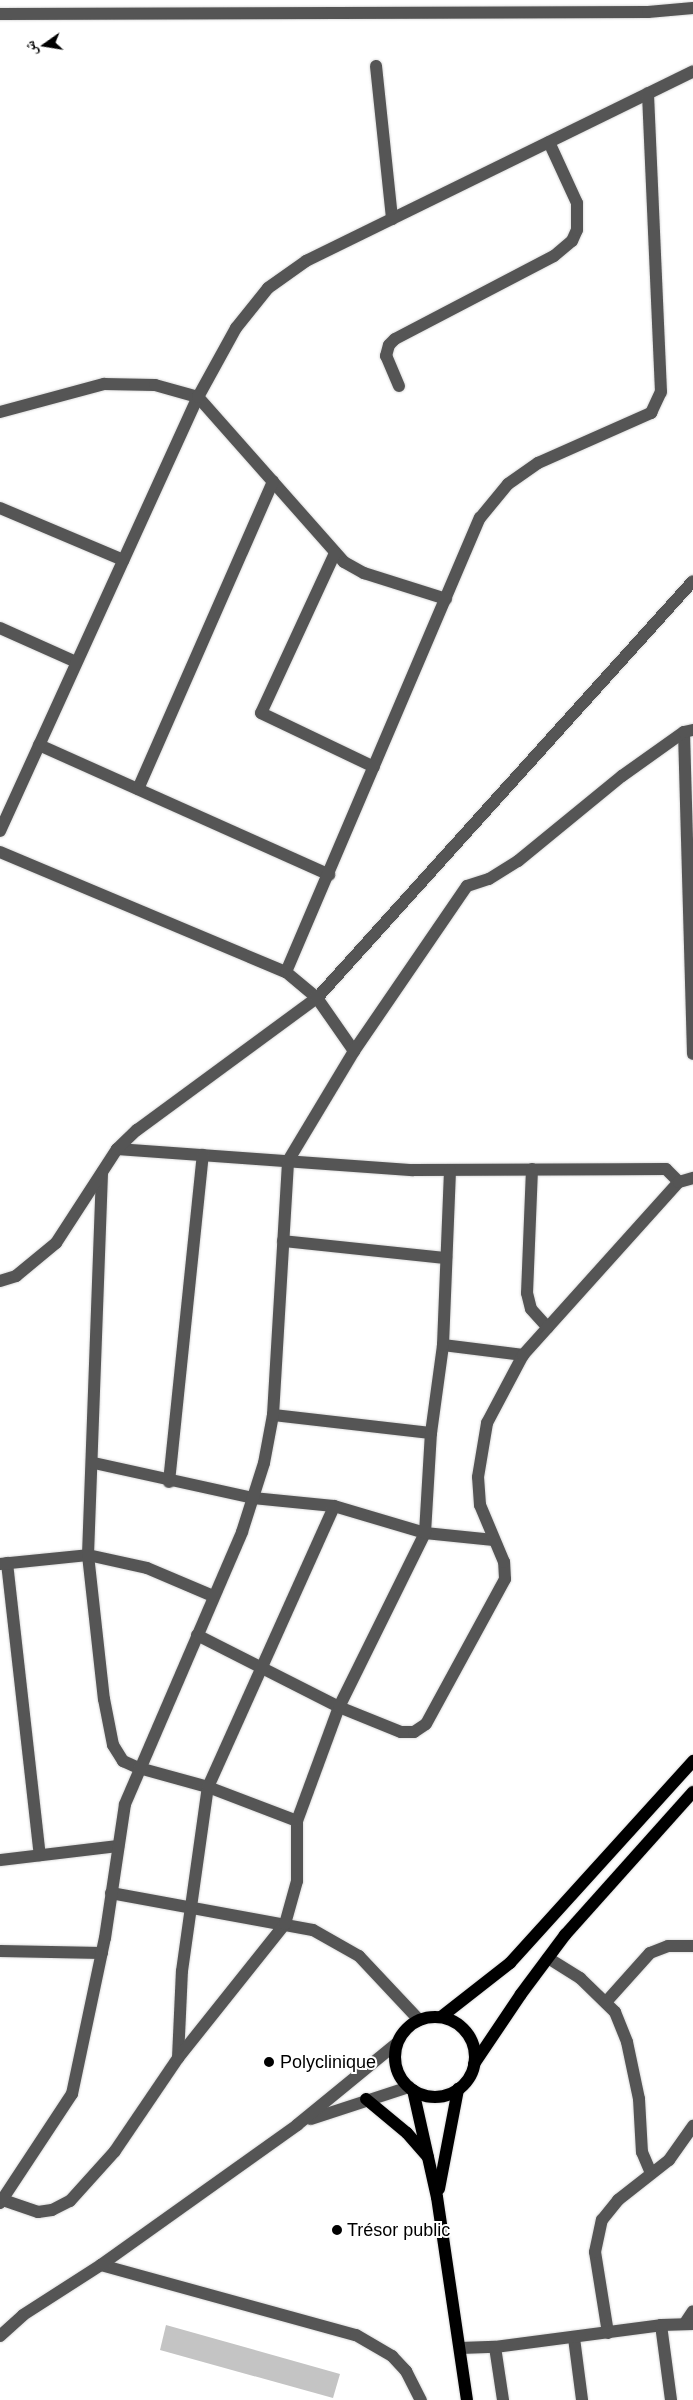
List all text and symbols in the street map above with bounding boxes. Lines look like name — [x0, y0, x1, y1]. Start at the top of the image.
north arrow — [20, 20, 70, 70]
text: ش — [21, 39, 40, 57]
place label: Polyclinique — [280, 2051, 376, 2073]
marker: Polyclinique — [262, 2055, 276, 2069]
place label: Trésor public — [347, 2219, 450, 2241]
marker: Trésor public — [331, 2224, 343, 2236]

